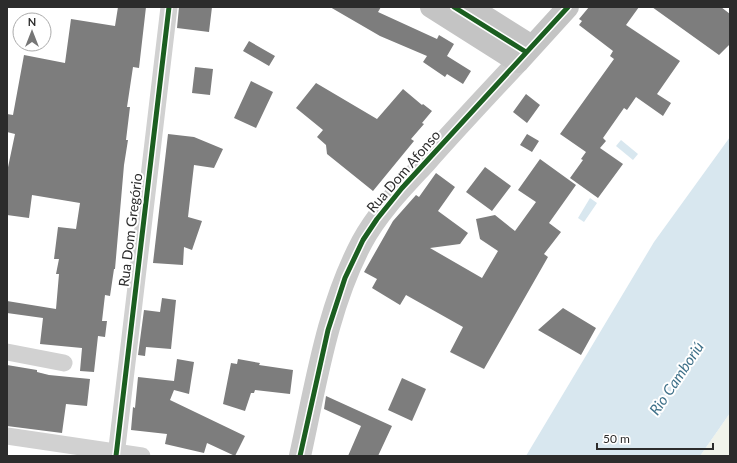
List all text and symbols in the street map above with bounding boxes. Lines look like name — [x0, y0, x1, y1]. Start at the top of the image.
north arrow — [12, 12, 52, 52]
text: N — [28, 15, 36, 28]
street label: Rua Dom Afonso — [363, 126, 443, 216]
street label: Rua Dom Gregório — [115, 172, 145, 288]
water label: Rio Camboriú — [645, 338, 707, 418]
scale bar — [597, 425, 713, 451]
text: 50 m — [603, 431, 630, 446]

